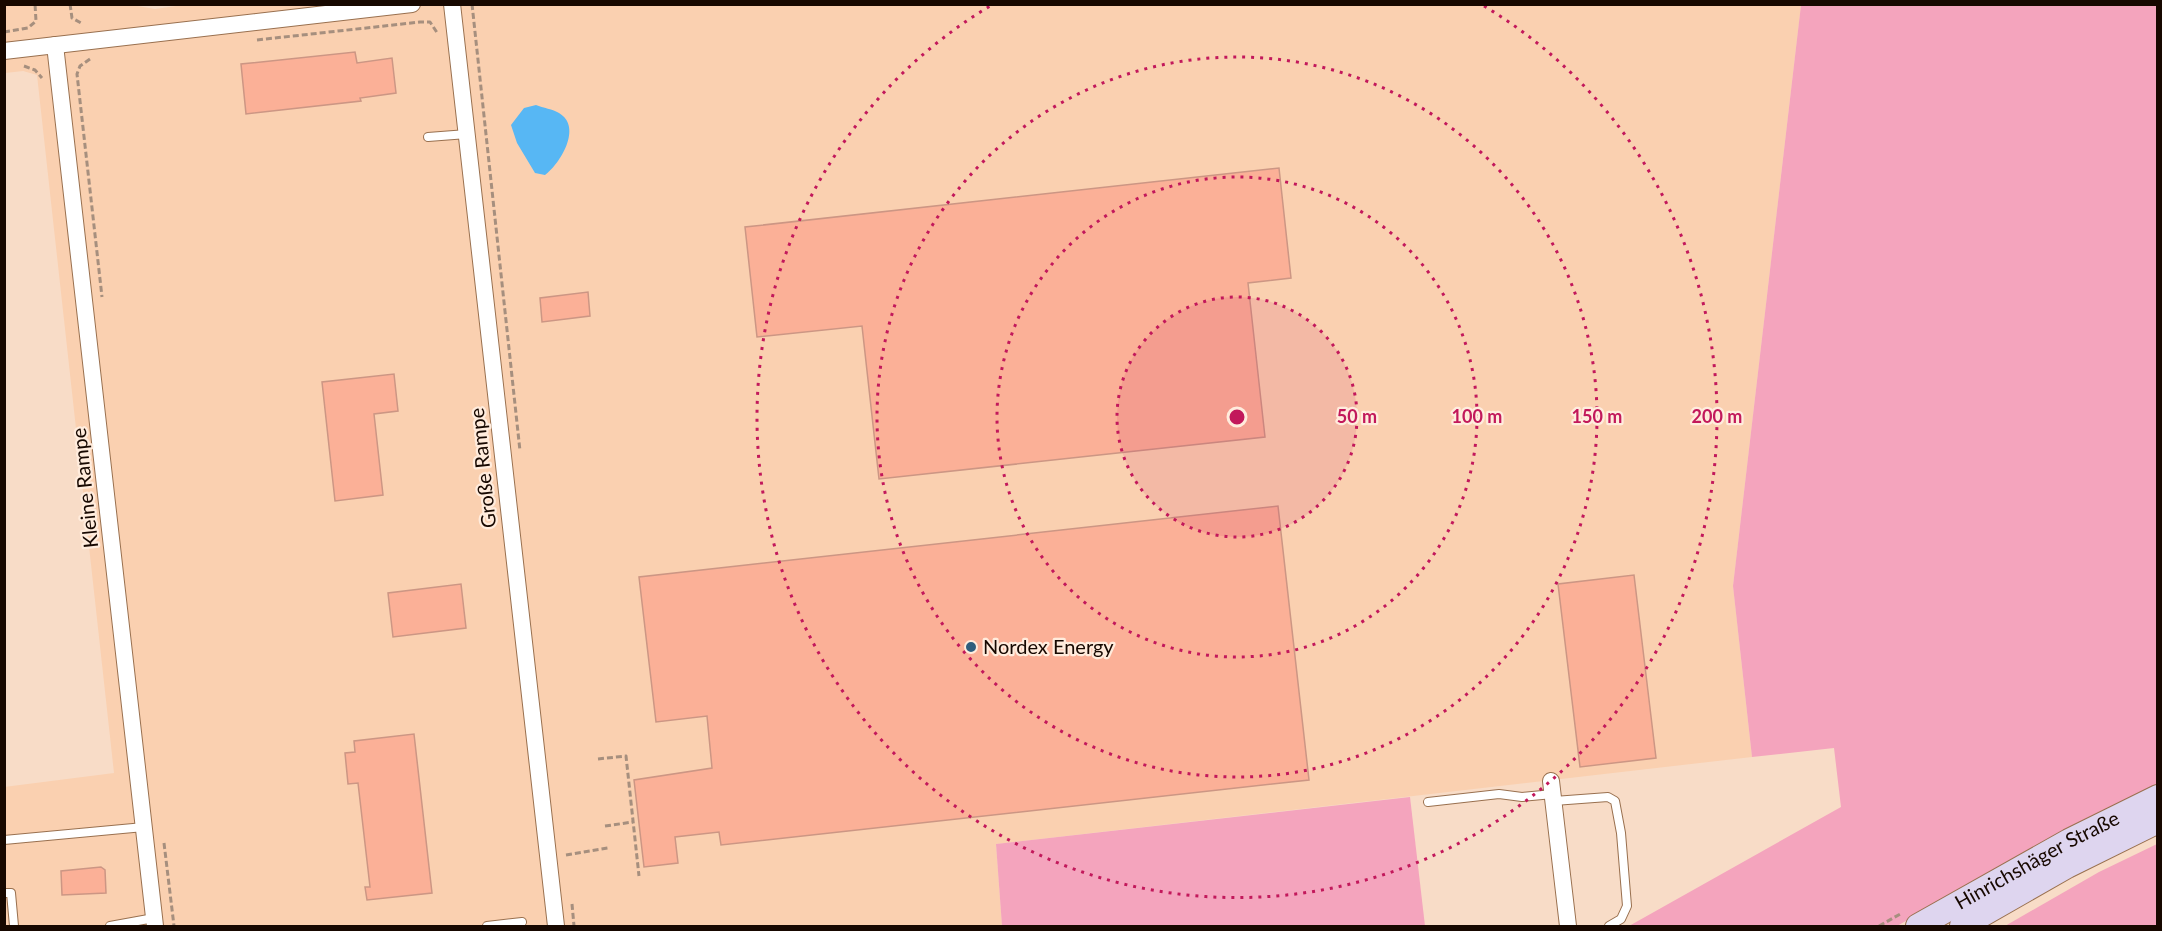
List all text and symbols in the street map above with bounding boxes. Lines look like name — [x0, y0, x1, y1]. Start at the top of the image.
text: 50 m — [1337, 405, 1377, 427]
text: 100 m — [1452, 405, 1502, 427]
text: 150 m — [1572, 405, 1622, 427]
text: 200 m — [1692, 405, 1742, 427]
street label: Große Rampe — [464, 407, 500, 529]
centre of rings — [1227, 407, 1247, 427]
street label: Kleine Rampe — [66, 427, 102, 549]
place label: Nordex Energy — [983, 634, 1114, 658]
marker: Nordex Energy — [964, 640, 978, 654]
street label: Hinrichshäger Straße — [1950, 805, 2123, 914]

